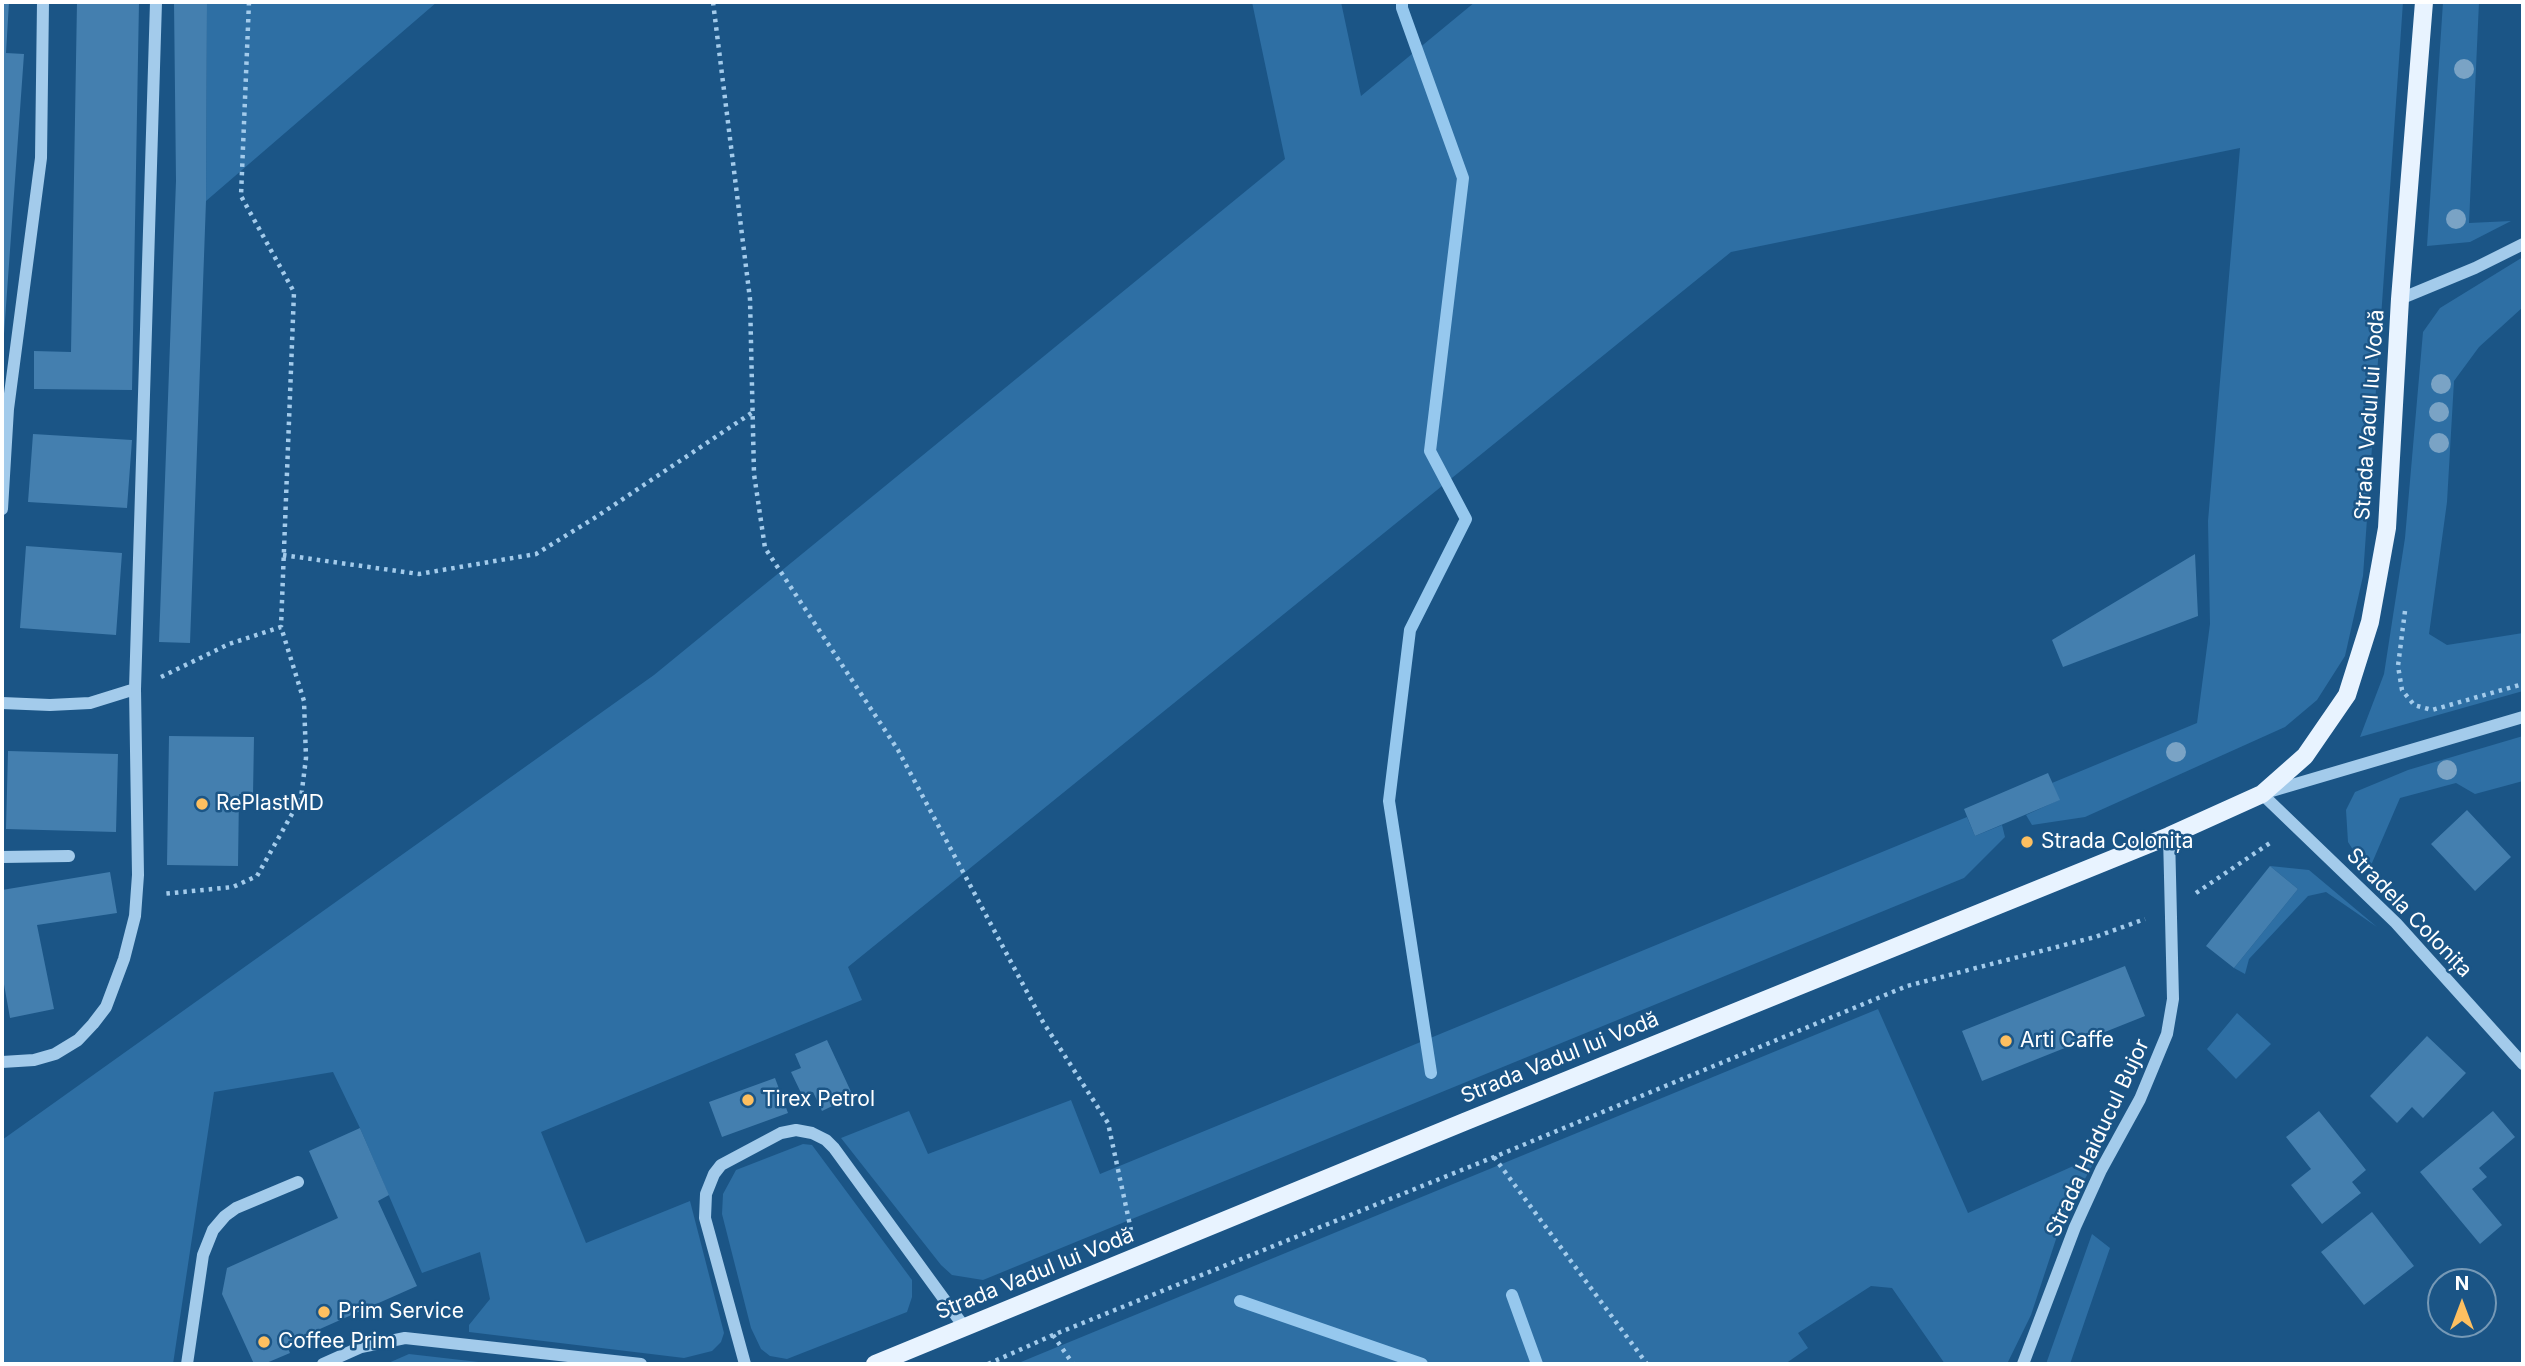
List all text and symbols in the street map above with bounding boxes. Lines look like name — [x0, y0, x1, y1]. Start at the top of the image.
street label: Strada Vadul lui Vodă — [2350, 309, 2390, 521]
place label: RePlastMD — [216, 791, 324, 817]
marker: RePlastMD — [194, 796, 210, 812]
place label: Strada Colonița — [2041, 829, 2193, 855]
marker: Strada Colonița — [2019, 834, 2035, 850]
street label: Stradela Colonița — [2341, 843, 2477, 983]
street label: Strada Vadul lui Vodă — [1457, 1007, 1663, 1109]
place label: Arti Caffe — [2020, 1028, 2114, 1054]
marker: Arti Caffe — [1998, 1033, 2014, 1049]
street label: Strada Haiducul Bujor — [2041, 1035, 2155, 1241]
place label: Tirex Petrol — [762, 1087, 875, 1113]
marker: Tirex Petrol — [740, 1092, 756, 1108]
street label: Strada Vadul lui Vodă — [932, 1223, 1138, 1325]
north arrow — [2427, 1268, 2497, 1338]
text: N — [2455, 1272, 2469, 1295]
place label: Prim Service — [338, 1299, 464, 1325]
marker: Prim Service — [316, 1304, 332, 1320]
place label: Coffee Prim — [278, 1329, 396, 1355]
marker: Coffee Prim — [256, 1334, 272, 1350]

